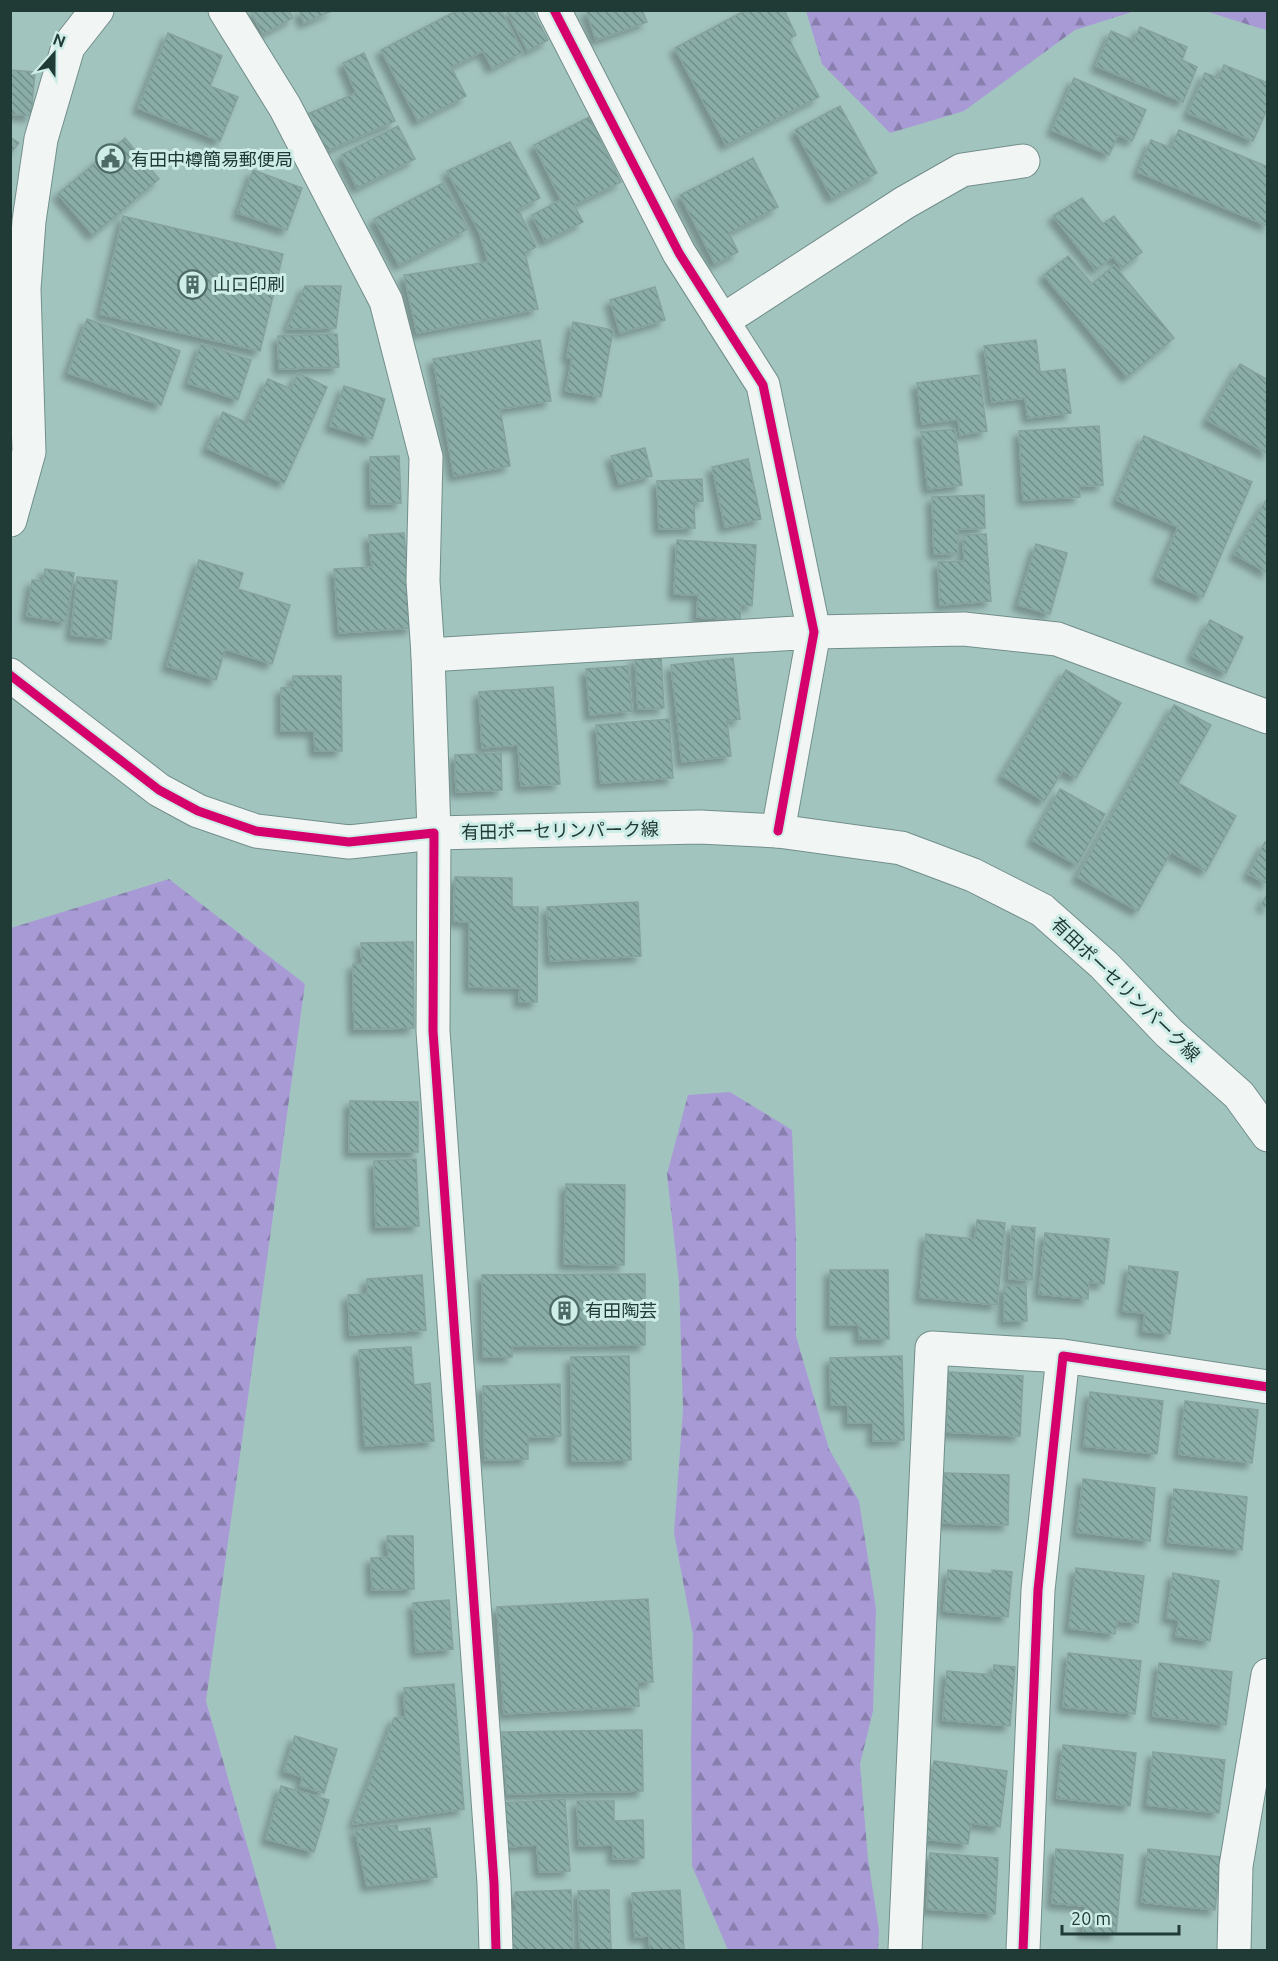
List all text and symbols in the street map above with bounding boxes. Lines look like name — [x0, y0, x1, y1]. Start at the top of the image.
north arrow — [24, 24, 84, 84]
text: N — [51, 29, 68, 51]
public building icon: 有田中樽簡易郵便局 — [94, 143, 126, 175]
place label: 有田中樽簡易郵便局 — [131, 149, 293, 169]
building icon: 山口印刷 — [176, 268, 208, 300]
place label: 山口印刷 — [213, 274, 285, 294]
street label: 有田ポーセリンパーク線 — [461, 818, 659, 842]
street label: 有田ポーセリンパーク線 — [1048, 913, 1204, 1065]
building icon: 有田陶芸 — [548, 1294, 580, 1326]
place label: 有田陶芸 — [585, 1300, 657, 1320]
scale bar — [1062, 1898, 1179, 1936]
text: 20 m — [1071, 1908, 1111, 1928]

